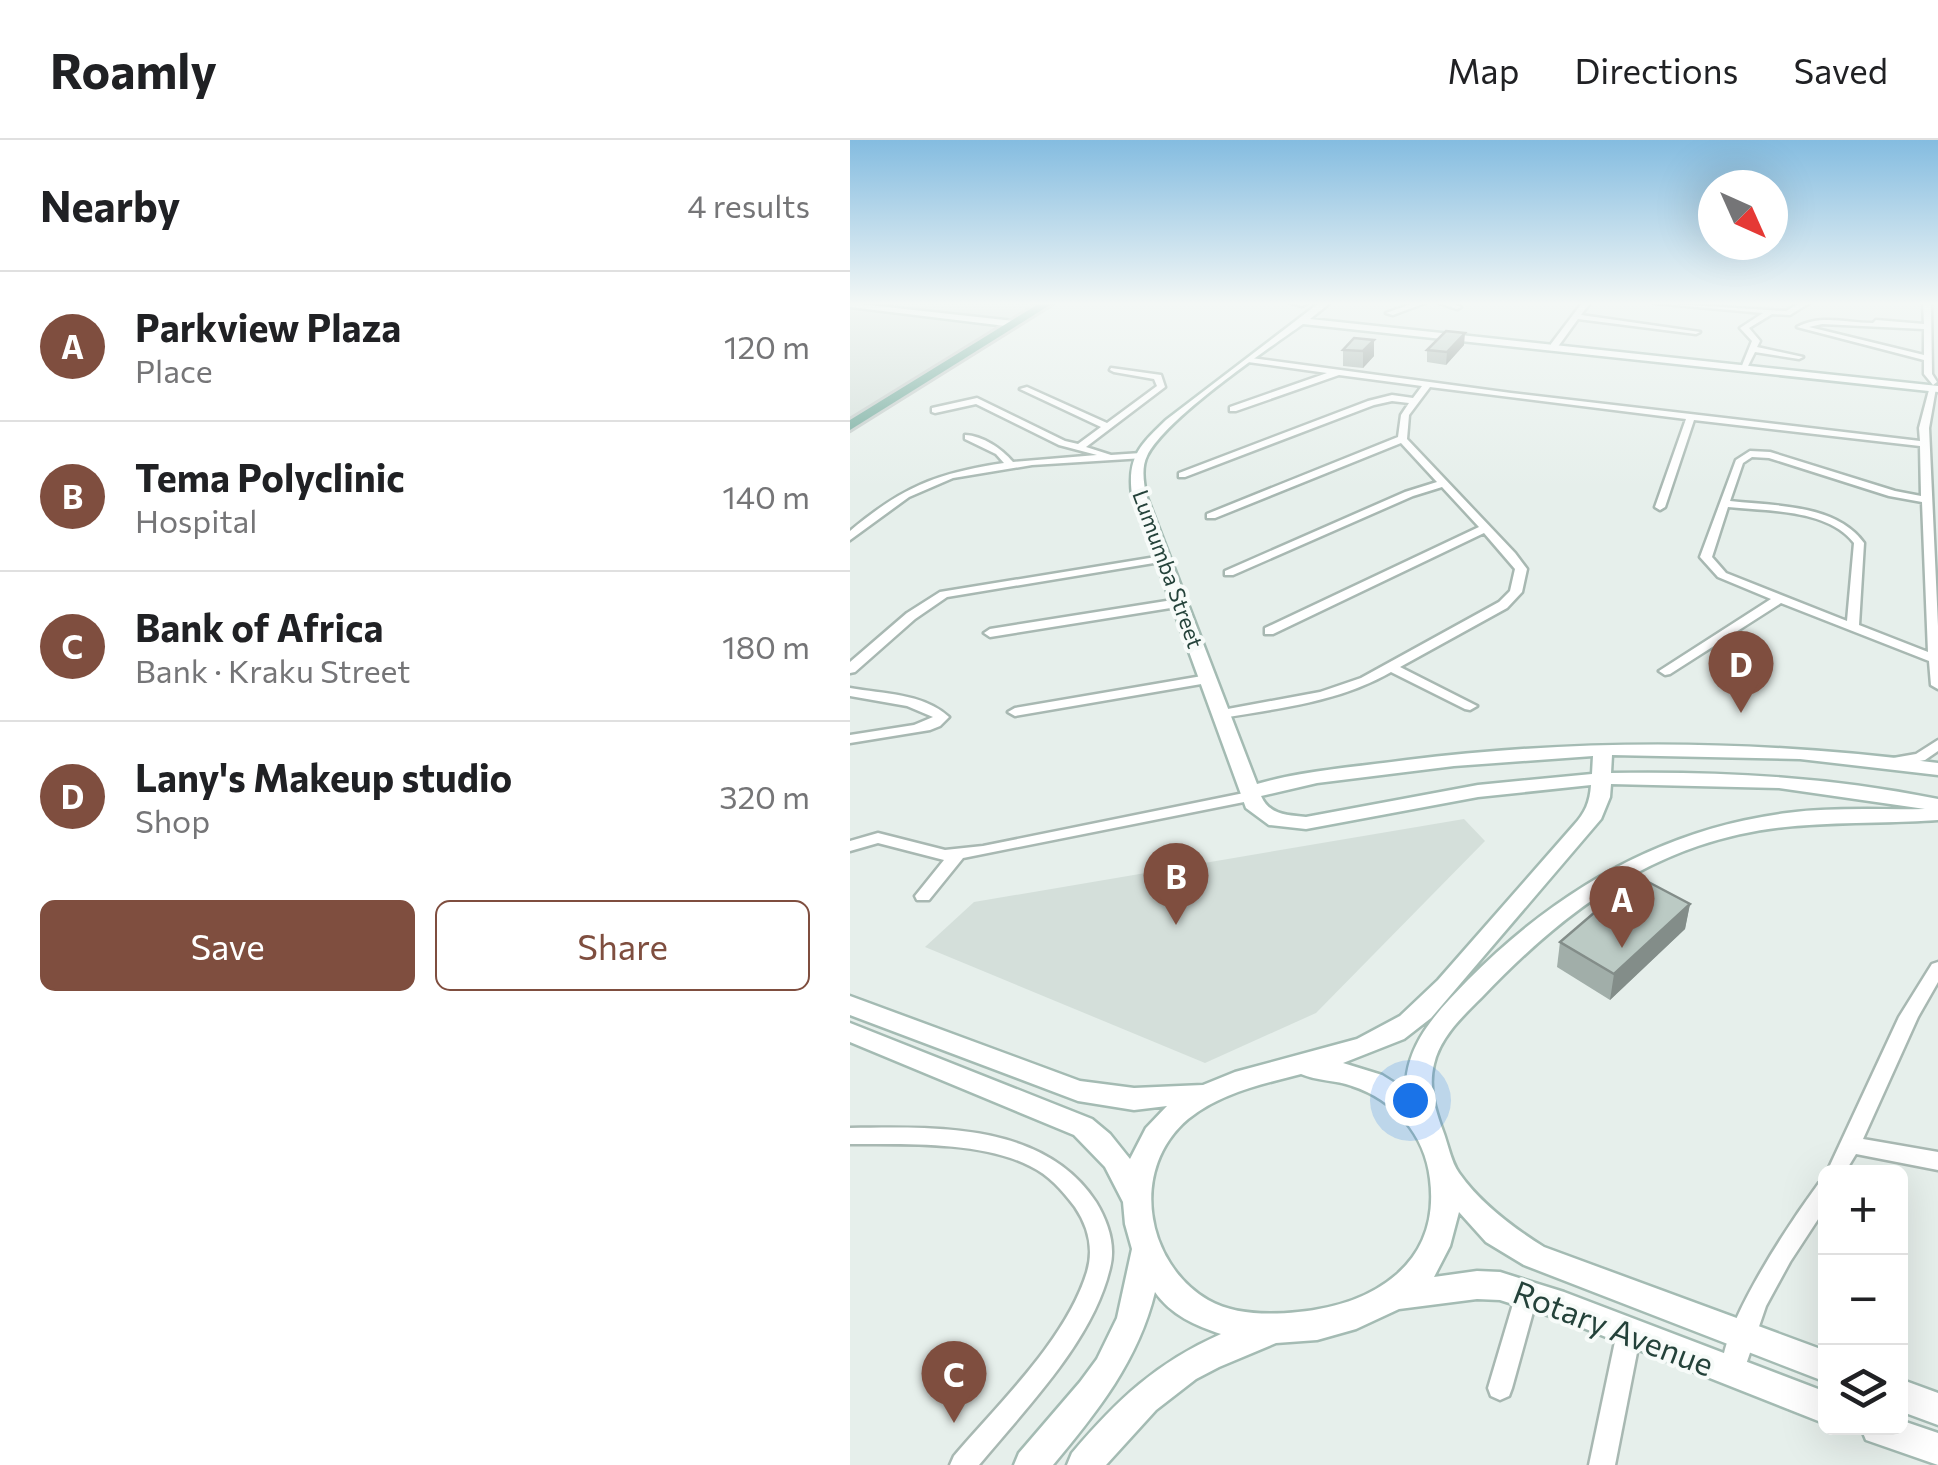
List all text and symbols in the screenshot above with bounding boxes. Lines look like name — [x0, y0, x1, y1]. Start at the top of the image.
text: Roamly — [50, 40, 217, 99]
text: Map — [1447, 48, 1519, 91]
text: Directions — [1574, 48, 1739, 91]
text: Saved — [1794, 48, 1888, 91]
north arrow — [1698, 170, 1788, 260]
text: Nearby — [40, 179, 180, 231]
text: 4 results — [687, 185, 810, 225]
text: Parkview Plaza — [135, 303, 401, 350]
text: A — [61, 326, 84, 366]
text: 120 m — [724, 326, 810, 366]
text: Place — [135, 350, 213, 390]
text: Tema Polyclinic — [135, 453, 405, 500]
text: B — [62, 476, 83, 516]
text: 140 m — [722, 476, 810, 516]
street label: Lumumba Street — [1127, 486, 1210, 652]
text: Hospital — [135, 500, 257, 540]
text: Bank of Africa — [135, 603, 383, 650]
text: C — [62, 626, 83, 666]
text: 180 m — [722, 626, 810, 666]
pin: D — [1708, 630, 1774, 713]
text: Bank · Kraku Street — [135, 650, 410, 690]
text: Lany's Makeup studio — [135, 753, 512, 800]
text: D — [61, 776, 84, 816]
text: 320 m — [719, 776, 810, 816]
text: Shop — [135, 800, 210, 840]
pin: B — [1144, 842, 1208, 925]
pin: A — [1590, 866, 1654, 948]
button: Save — [40, 900, 415, 991]
button: Share — [435, 900, 810, 991]
your location — [1385, 1075, 1436, 1126]
map controls — [1818, 1165, 1908, 1435]
button: + — [1818, 1165, 1908, 1255]
button: − — [1818, 1255, 1908, 1345]
street label: Rotary Avenue — [1508, 1271, 1720, 1384]
pin: C — [922, 1340, 986, 1423]
button: layers — [1818, 1345, 1908, 1435]

